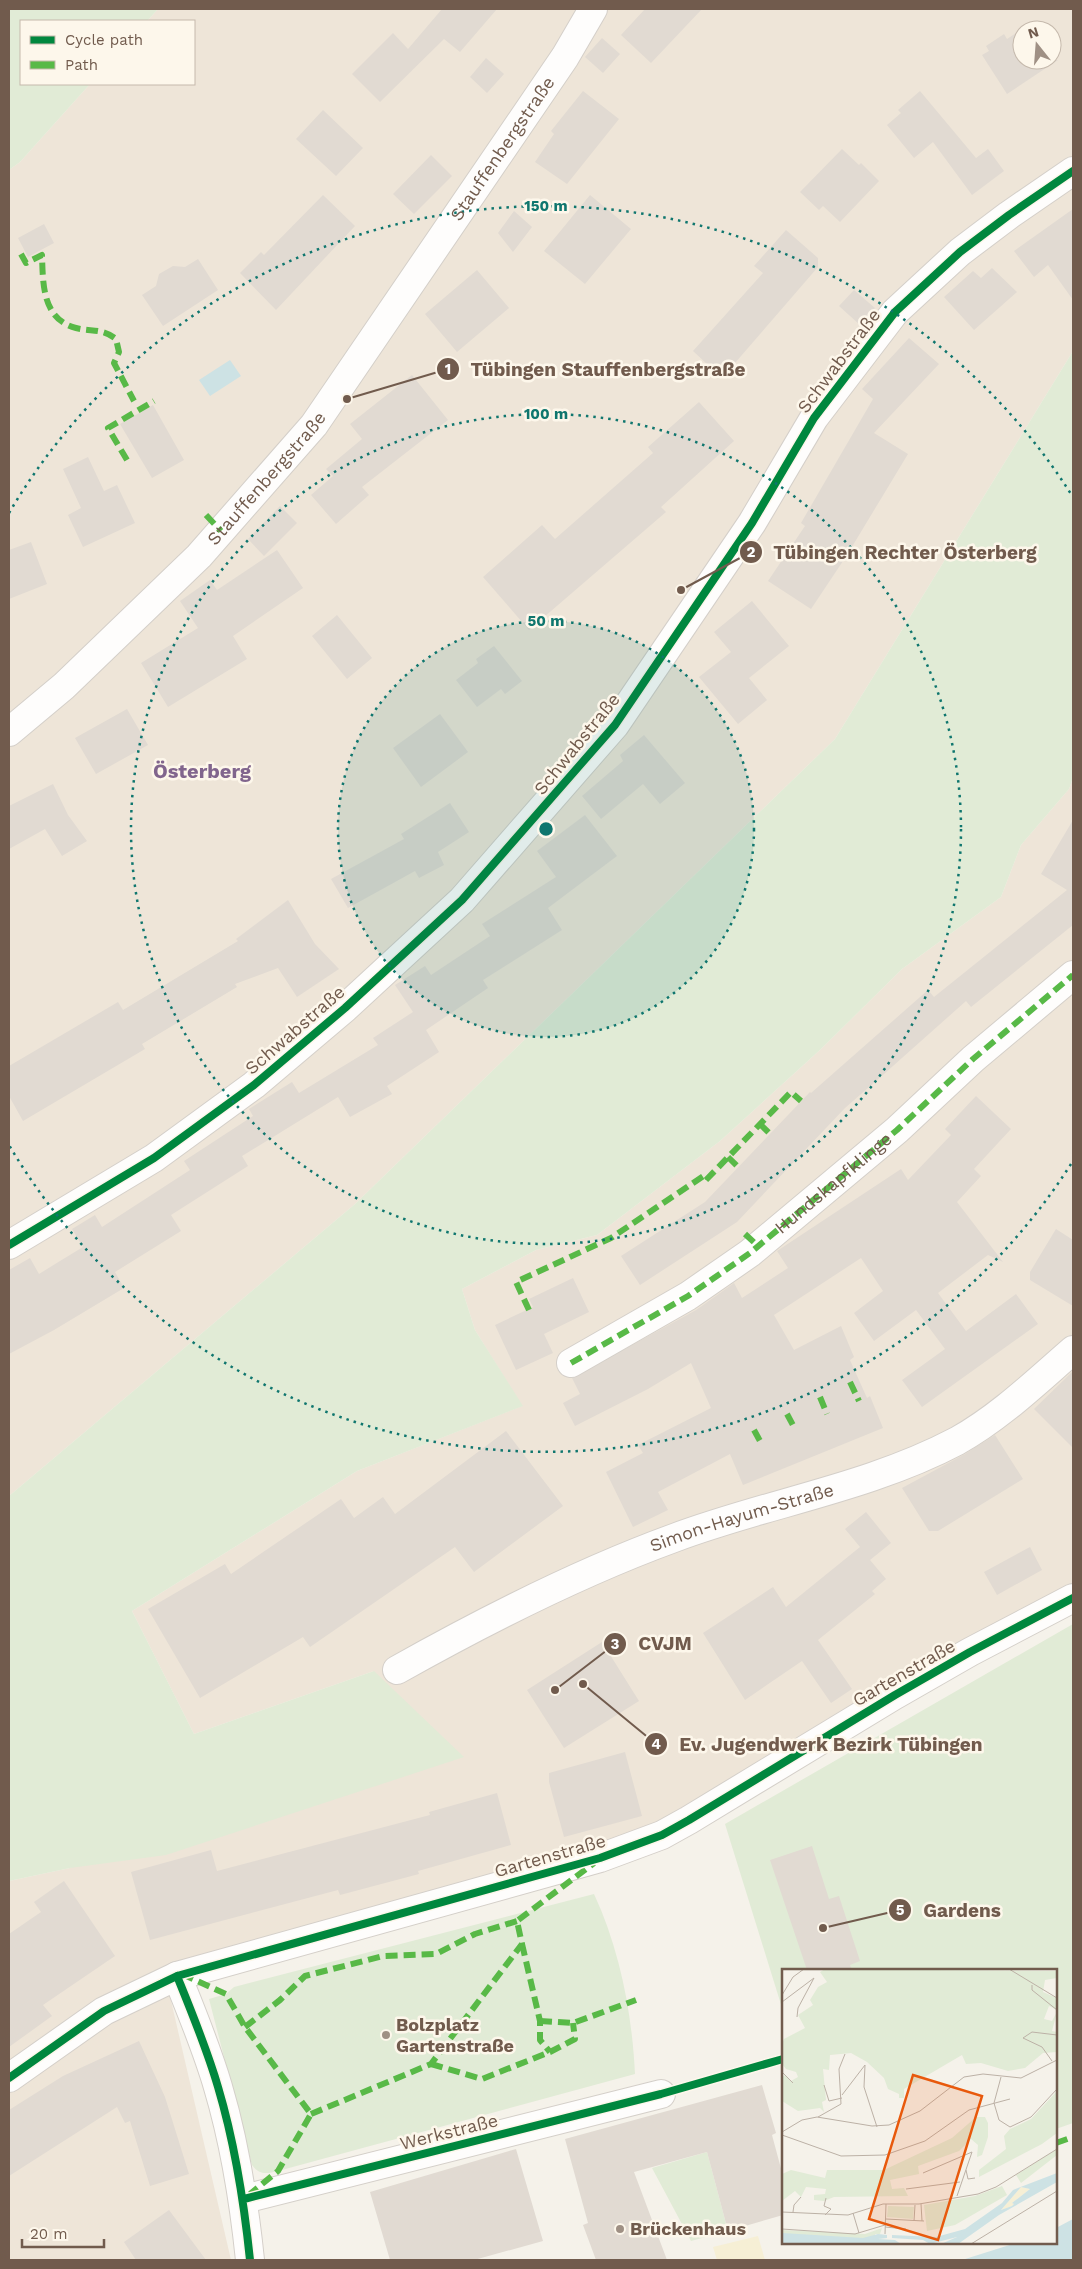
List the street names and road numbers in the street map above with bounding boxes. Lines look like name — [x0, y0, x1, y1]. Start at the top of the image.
street label: Stauffenbergstraße — [446, 72, 559, 224]
street label: Schwabstraße — [793, 305, 885, 417]
street label: Stauffenbergstraße — [203, 408, 330, 549]
street label: Schwabstraße — [529, 689, 624, 799]
street label: Schwabstraße — [241, 981, 349, 1078]
street label: Hundskapfklinge — [770, 1128, 896, 1238]
street label: Simon-Hayum-Straße — [647, 1479, 836, 1556]
street label: Gartenstraße — [849, 1635, 959, 1710]
street label: Gartenstraße — [492, 1830, 608, 1881]
street label: Werkstraße — [398, 2109, 500, 2154]

